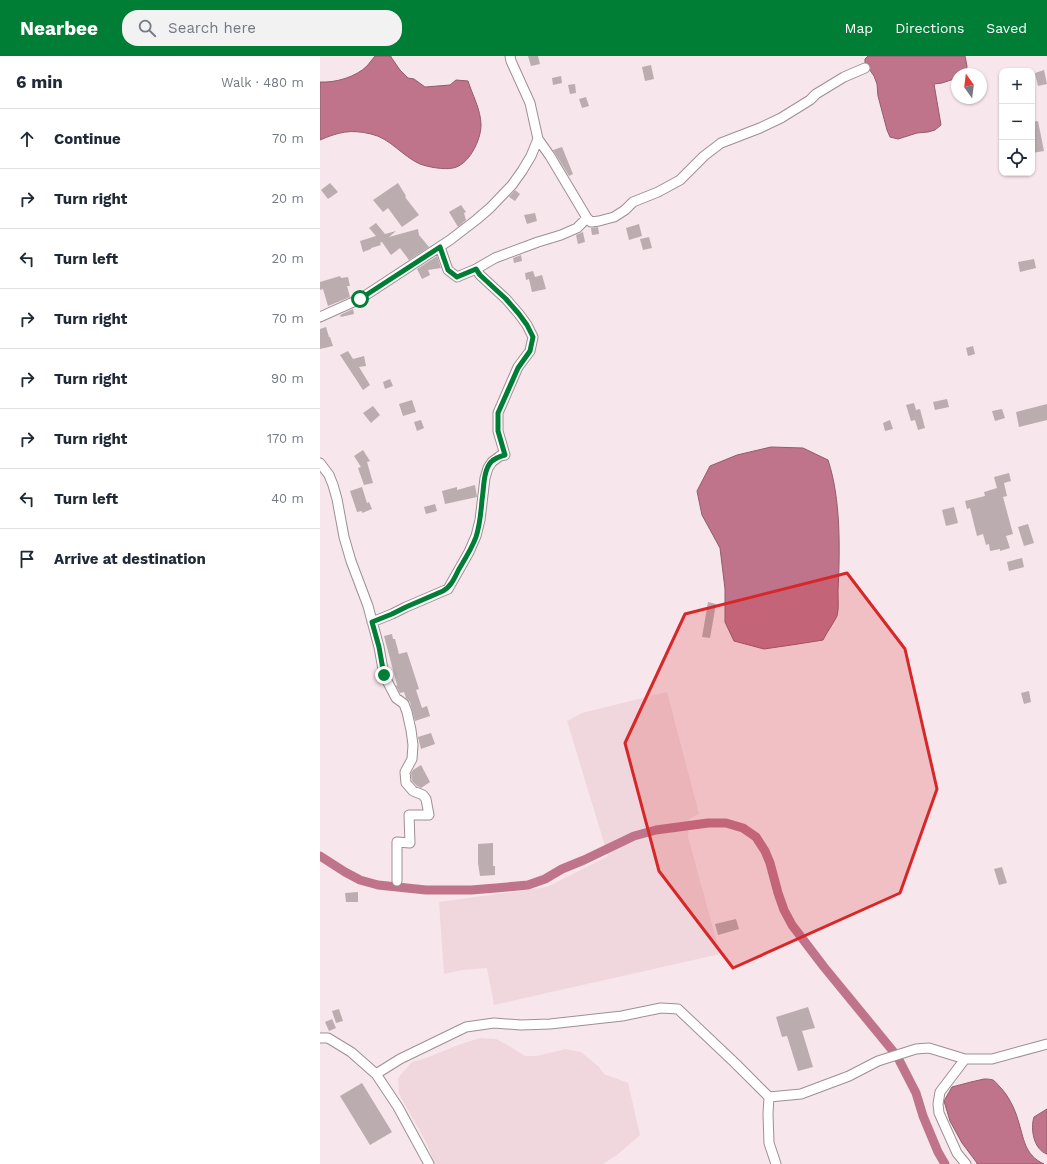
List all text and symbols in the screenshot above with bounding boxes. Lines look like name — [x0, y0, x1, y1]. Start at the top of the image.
search box — [122, 10, 402, 46]
text: Nearbee — [20, 17, 98, 40]
icon: search — [136, 17, 158, 39]
text: Search here — [168, 19, 256, 37]
text: Map — [845, 20, 873, 36]
text: Directions — [895, 20, 964, 36]
text: Saved — [986, 20, 1027, 36]
north arrow — [951, 68, 987, 104]
map controls — [999, 68, 1035, 176]
button: + — [999, 68, 1035, 104]
text: 6 min — [16, 72, 63, 92]
text: Walk · 480 m — [221, 75, 304, 90]
button: − — [999, 104, 1035, 140]
icon: ahead — [16, 128, 38, 150]
text: Continue — [54, 130, 121, 148]
text: 70 m — [272, 131, 304, 146]
button: locate — [999, 140, 1035, 176]
icon: right — [16, 188, 38, 210]
text: Turn right — [54, 190, 127, 208]
text: 20 m — [272, 191, 304, 206]
icon: left — [16, 248, 38, 270]
text: Turn left — [54, 250, 118, 268]
text: 20 m — [272, 251, 304, 266]
route start — [351, 290, 369, 308]
icon: right — [16, 308, 38, 330]
text: Turn right — [54, 310, 127, 328]
text: 70 m — [272, 311, 304, 326]
icon: right — [16, 368, 38, 390]
text: Turn right — [54, 370, 127, 388]
text: 90 m — [271, 371, 304, 386]
icon: right — [16, 428, 38, 450]
text: Turn right — [54, 430, 127, 448]
text: 170 m — [267, 431, 304, 446]
icon: left — [16, 488, 38, 510]
text: Turn left — [54, 490, 118, 508]
text: 40 m — [271, 491, 304, 506]
icon: arrive — [16, 548, 38, 570]
text: Arrive at destination — [54, 550, 206, 568]
route end — [375, 666, 393, 684]

